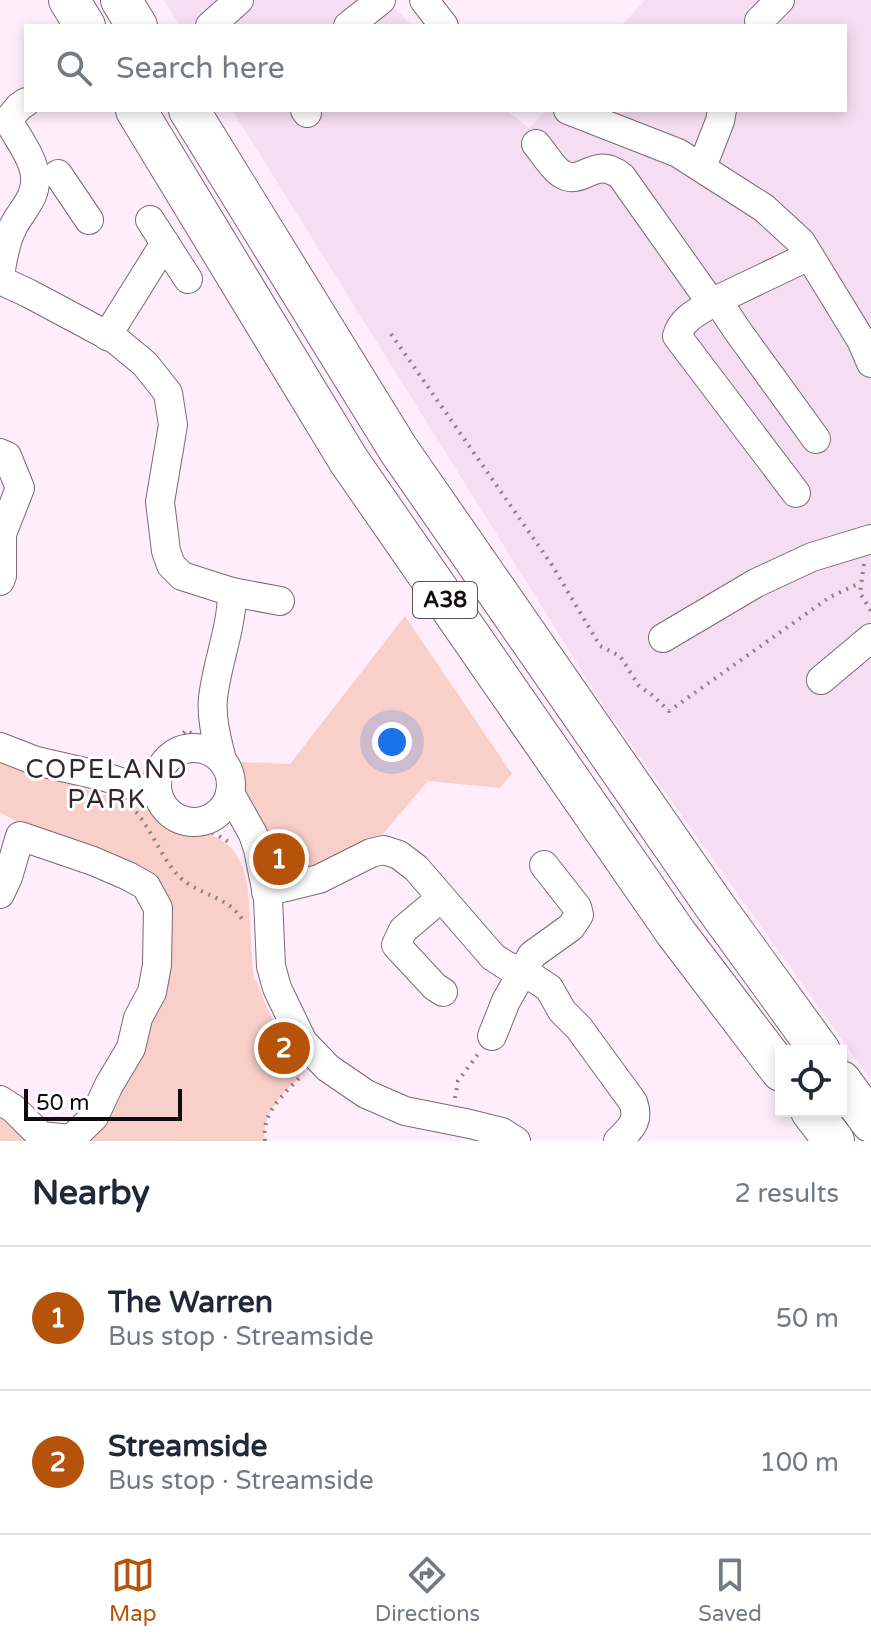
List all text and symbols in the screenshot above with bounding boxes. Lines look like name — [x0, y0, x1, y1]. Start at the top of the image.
search box — [24, 24, 847, 112]
icon: search — [52, 46, 96, 90]
text: Search here — [116, 50, 285, 87]
road number: A38 — [413, 582, 477, 618]
your location — [372, 722, 412, 762]
district label: COPELAND PARK — [26, 754, 188, 815]
pin: 1 — [253, 829, 305, 889]
pin: 2 — [258, 1018, 310, 1078]
map controls — [775, 1045, 847, 1117]
button: locate — [775, 1045, 847, 1117]
scale bar — [24, 1085, 182, 1121]
text: 50 m — [36, 1090, 90, 1116]
text: Nearby — [32, 1173, 150, 1214]
text: 2 results — [734, 1178, 839, 1209]
text: The Warren — [108, 1284, 273, 1321]
text: 1 — [50, 1303, 66, 1334]
text: 50 m — [776, 1303, 839, 1334]
text: Bus stop · Streamside — [108, 1321, 374, 1352]
text: Streamside — [108, 1428, 267, 1465]
text: 2 — [50, 1447, 66, 1478]
text: 100 m — [759, 1447, 839, 1478]
text: Bus stop · Streamside — [108, 1465, 374, 1496]
tab: Map — [109, 1553, 157, 1627]
tab: Directions — [375, 1553, 480, 1627]
tab: Saved — [698, 1553, 762, 1627]

